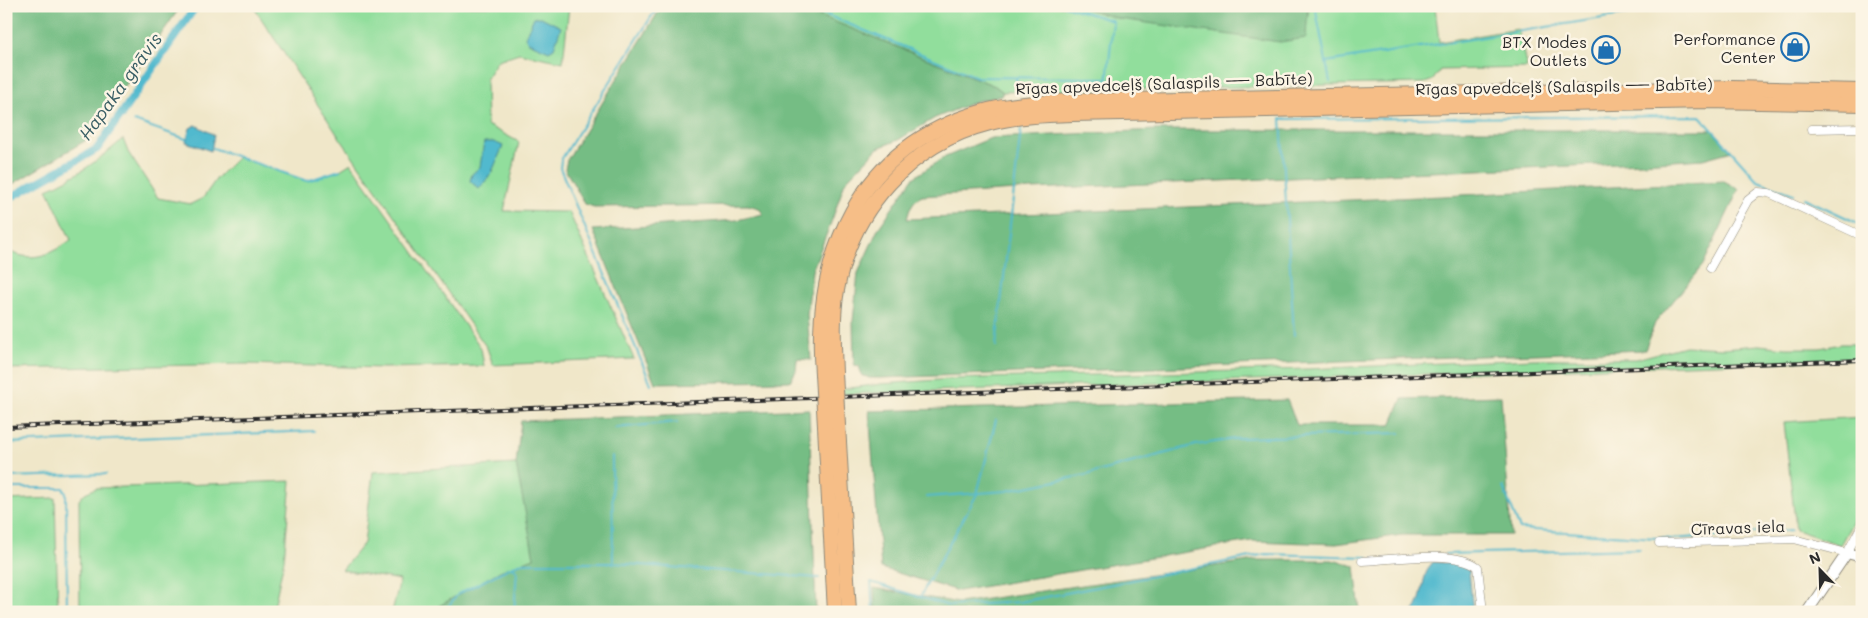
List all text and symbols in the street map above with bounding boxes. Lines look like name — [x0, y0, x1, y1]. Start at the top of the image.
water label: Hapaka grāvis — [73, 27, 167, 145]
place label: Performance Center — [1674, 28, 1776, 67]
place label: BTX Modes Outlets — [1502, 31, 1587, 70]
shop icon: Performance Center — [1780, 32, 1810, 62]
shop icon: BTX Modes Outlets — [1591, 35, 1621, 65]
street label: Rīgas apvedceļš (Salaspils — Babīte) — [1015, 67, 1313, 100]
street label: Rīgas apvedceļš (Salaspils — Babīte) — [1415, 73, 1713, 100]
street label: Cīravas iela — [1690, 515, 1786, 539]
north arrow — [1796, 546, 1846, 596]
text: N — [1806, 547, 1823, 568]

